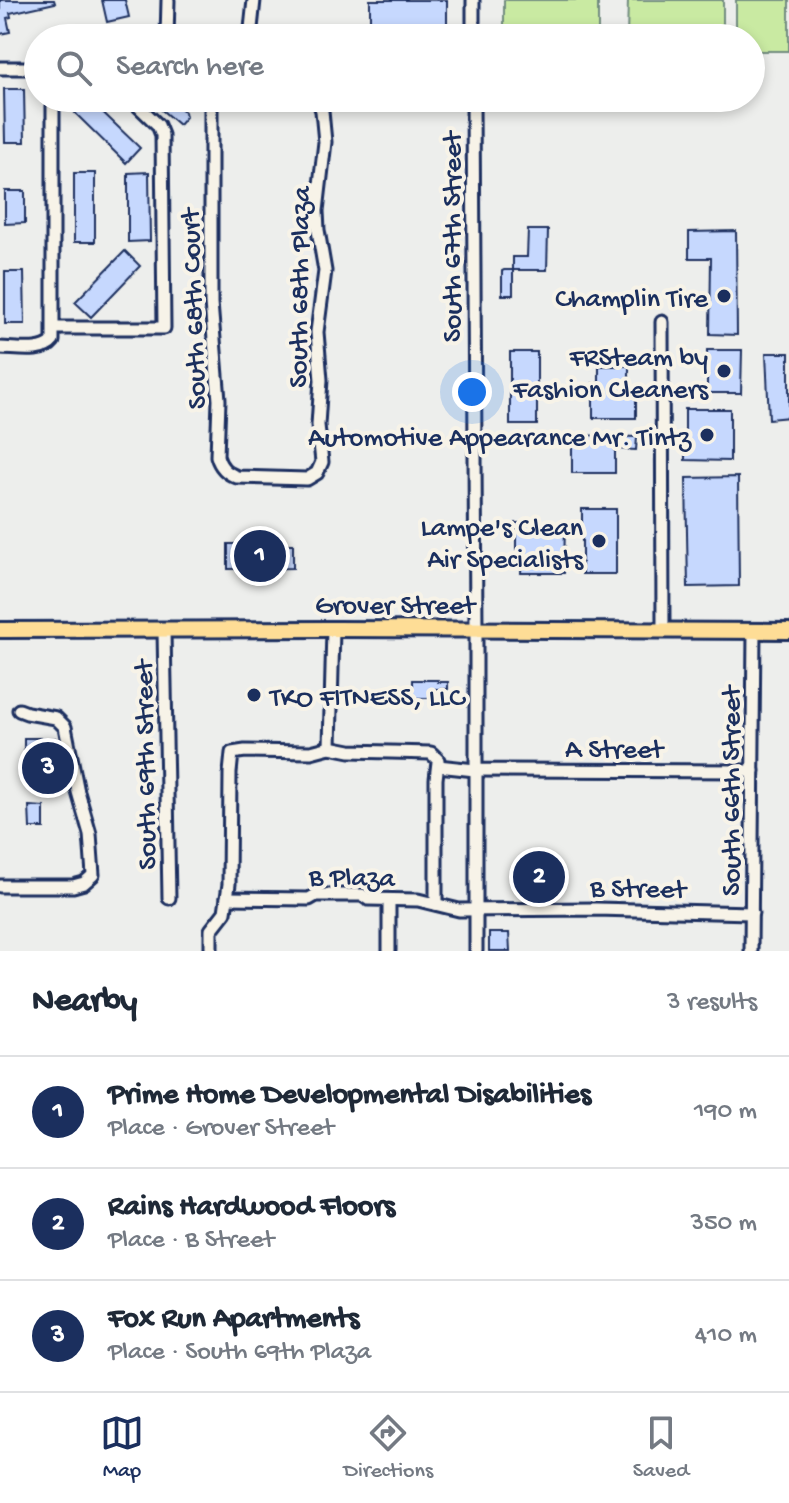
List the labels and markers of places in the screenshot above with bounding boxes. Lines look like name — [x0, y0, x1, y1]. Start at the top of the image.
place label: Champlin Tire — [555, 284, 709, 317]
marker: Champlin Tire — [715, 287, 733, 305]
place label: FRSteam by Fashion Cleaners — [512, 343, 709, 408]
marker: FRSteam by Fashion Cleaners — [715, 362, 733, 380]
place label: Automotive Appearance Mr. Tintz — [308, 423, 693, 456]
marker: Automotive Appearance Mr. Tintz — [698, 426, 716, 444]
place label: Lampe's Clean Air Specialists — [420, 513, 584, 578]
pin: 1 — [234, 526, 286, 586]
marker: Lampe's Clean Air Specialists — [590, 532, 608, 550]
place label: TKO FITNESS, LLC — [268, 683, 466, 716]
marker: TKO FITNESS, LLC — [245, 686, 263, 704]
pin: 3 — [22, 738, 74, 798]
pin: 2 — [513, 847, 565, 907]

